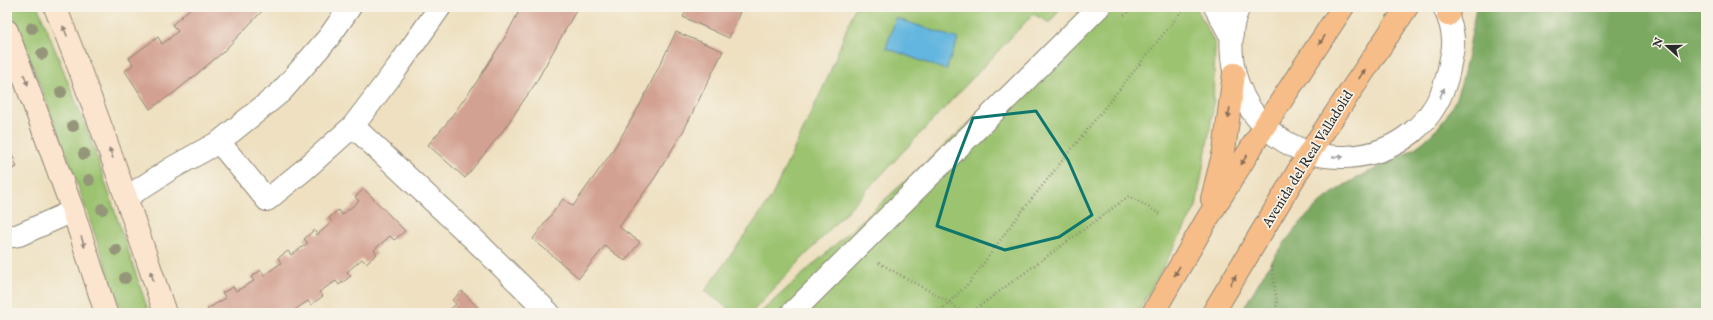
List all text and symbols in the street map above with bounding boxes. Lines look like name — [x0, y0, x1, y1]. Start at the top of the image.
one-way arrow — [62, 26, 68, 37]
north arrow — [1647, 26, 1687, 66]
one-way arrow — [1318, 34, 1326, 45]
text: N — [1650, 35, 1667, 51]
one-way arrow — [1358, 69, 1365, 80]
one-way arrow — [23, 75, 29, 87]
street label: Avenida del Real Valladolid — [1258, 87, 1358, 232]
one-way arrow — [1439, 87, 1445, 98]
one-way arrow — [1226, 107, 1232, 119]
one-way arrow — [107, 146, 113, 158]
one-way arrow — [1331, 154, 1344, 160]
one-way arrow — [1240, 155, 1248, 165]
one-way arrow — [80, 237, 86, 249]
one-way arrow — [1174, 265, 1181, 277]
one-way arrow — [149, 270, 155, 282]
one-way arrow — [1230, 274, 1237, 286]

